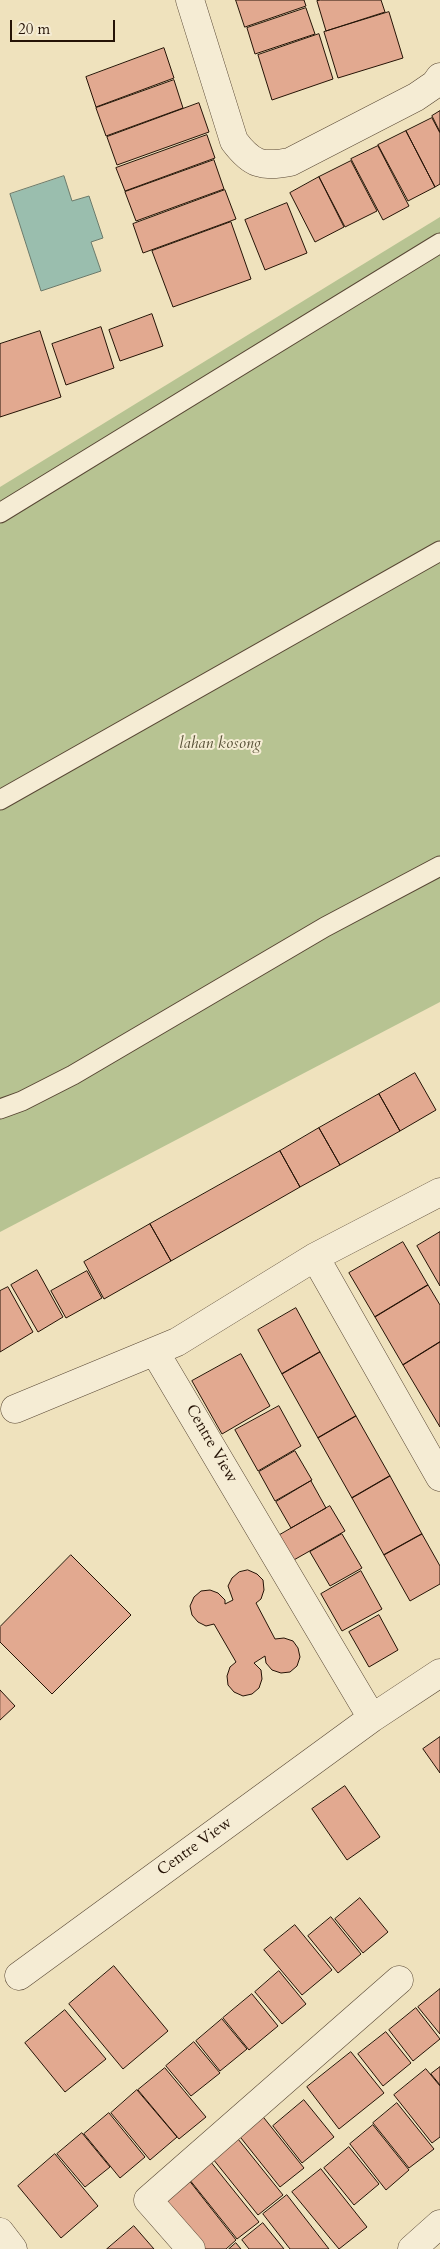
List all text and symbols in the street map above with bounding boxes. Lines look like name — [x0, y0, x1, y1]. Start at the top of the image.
scale bar — [12, 10, 118, 42]
text: 20 m — [18, 19, 50, 39]
park label: lahan kosong — [179, 734, 261, 754]
street label: Centre View — [181, 1401, 241, 1487]
street label: Centre View — [154, 1814, 236, 1880]

